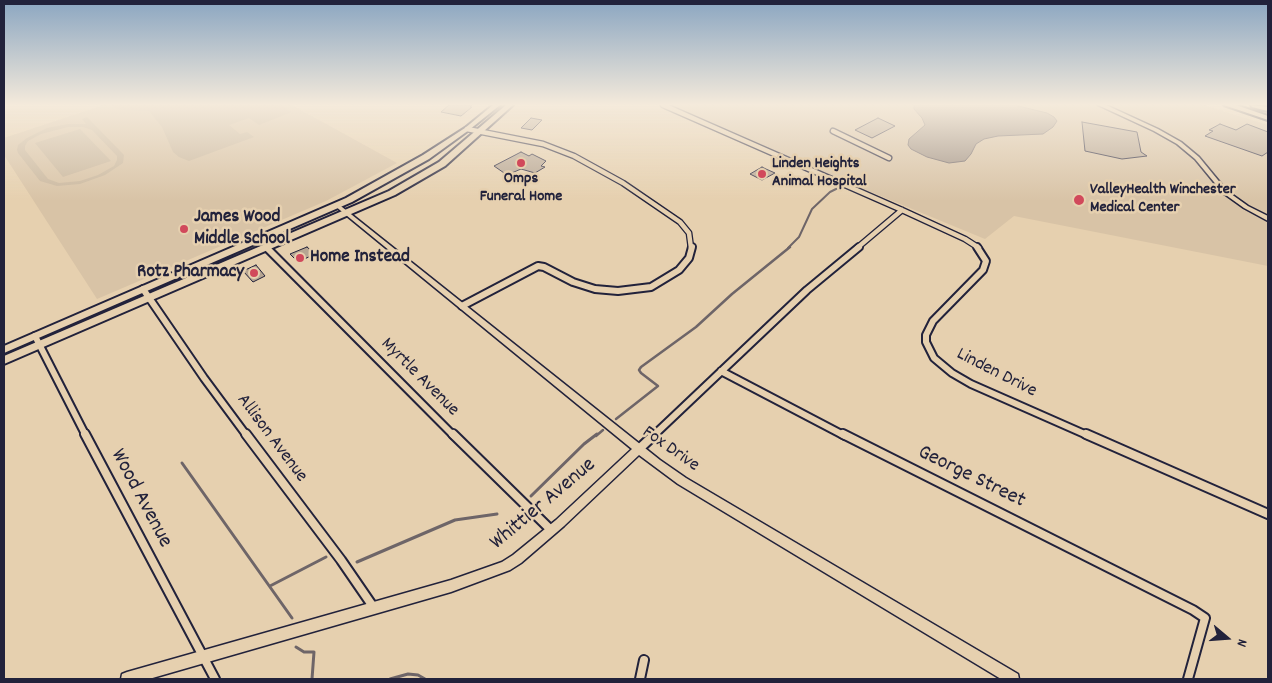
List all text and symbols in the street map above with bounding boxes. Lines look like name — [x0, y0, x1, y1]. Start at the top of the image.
place label: Linden Heights Animal Hospital — [772, 155, 867, 193]
marker: Omps Funeral Home — [515, 157, 527, 169]
marker: Linden Heights Animal Hospital — [756, 168, 768, 180]
place label: Omps Funeral Home — [480, 170, 562, 208]
place label: ValleyHealth Winchester Medical Center — [1090, 181, 1236, 219]
marker: ValleyHealth Winchester Medical Center — [1072, 193, 1086, 207]
place label: James Wood Middle School — [194, 207, 290, 251]
marker: James Wood Middle School — [178, 223, 190, 235]
place label: Home Instead — [310, 247, 410, 269]
marker: Home Instead — [294, 252, 306, 264]
place label: Rotz Pharmacy — [137, 262, 244, 284]
marker: Rotz Pharmacy — [248, 267, 260, 279]
street label: Myrtle Avenue — [375, 334, 463, 422]
street label: Linden Drive — [952, 344, 1040, 404]
street label: Allison Avenue — [230, 390, 312, 488]
street label: Fox Drive — [637, 422, 703, 478]
street label: George Street — [913, 441, 1029, 515]
street label: Wood Avenue — [103, 445, 177, 553]
street label: Whittier Avenue — [486, 453, 602, 557]
north arrow — [1202, 613, 1252, 663]
text: N — [1231, 636, 1252, 649]

